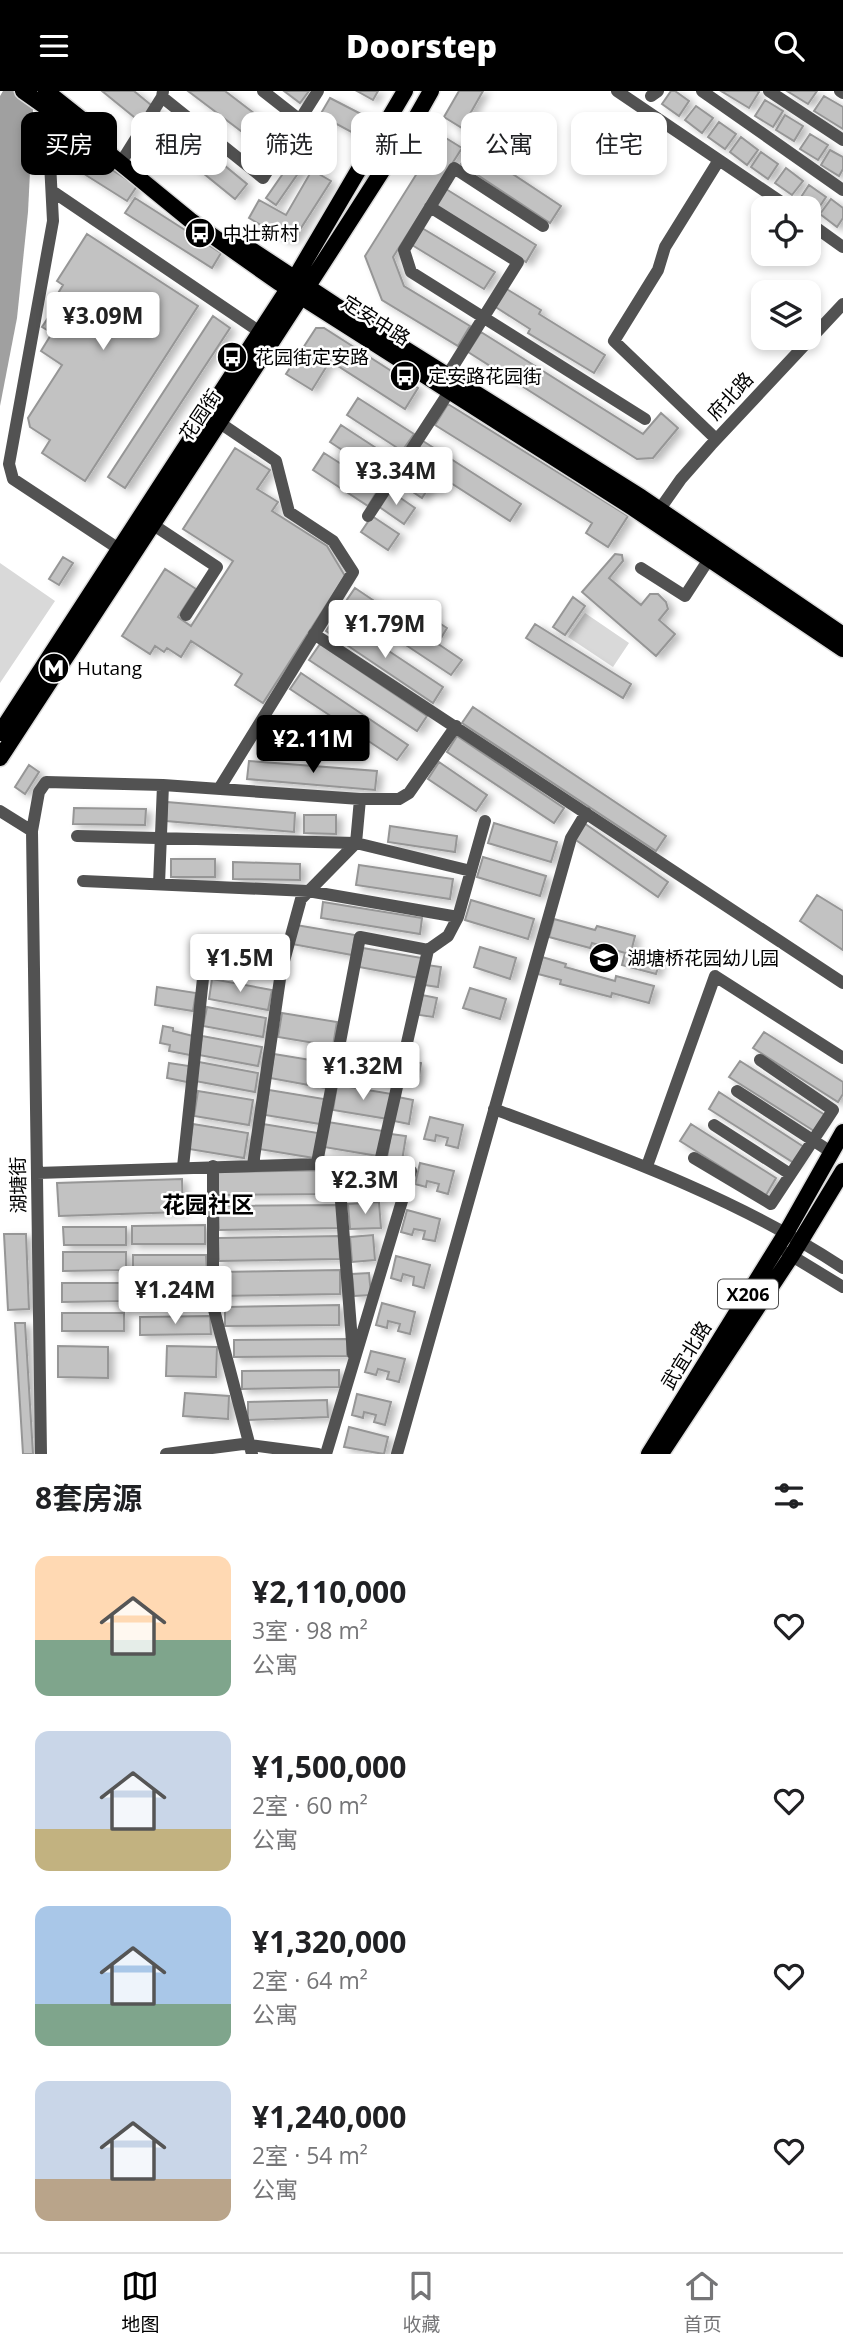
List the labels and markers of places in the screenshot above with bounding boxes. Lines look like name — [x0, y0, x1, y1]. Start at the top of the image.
bus stop icon: 中壮新村 — [183, 216, 217, 250]
place label: 中壮新村 — [223, 220, 299, 246]
pin: ¥3.09M — [46, 293, 160, 352]
bus stop icon: 花园街定安路 — [215, 340, 249, 374]
place label: 花园街定安路 — [255, 344, 369, 370]
bus stop icon: 定安路花园街 — [388, 359, 422, 393]
place label: 定安路花园街 — [428, 363, 542, 389]
pin: ¥3.34M — [339, 447, 453, 507]
pin: ¥1.79M — [328, 601, 442, 660]
metro station icon: Hutang — [37, 651, 71, 685]
place label: Hutang — [77, 655, 142, 681]
pin: ¥2.11M — [256, 715, 370, 775]
pin: ¥1.5M — [191, 935, 289, 994]
school or university icon: 湖塘桥花园幼儿园 — [587, 941, 621, 975]
place label: 湖塘桥花园幼儿园 — [627, 945, 779, 971]
pin: ¥1.32M — [306, 1042, 420, 1102]
pin: ¥2.3M — [316, 1157, 414, 1216]
pin: ¥1.24M — [118, 1267, 232, 1326]

